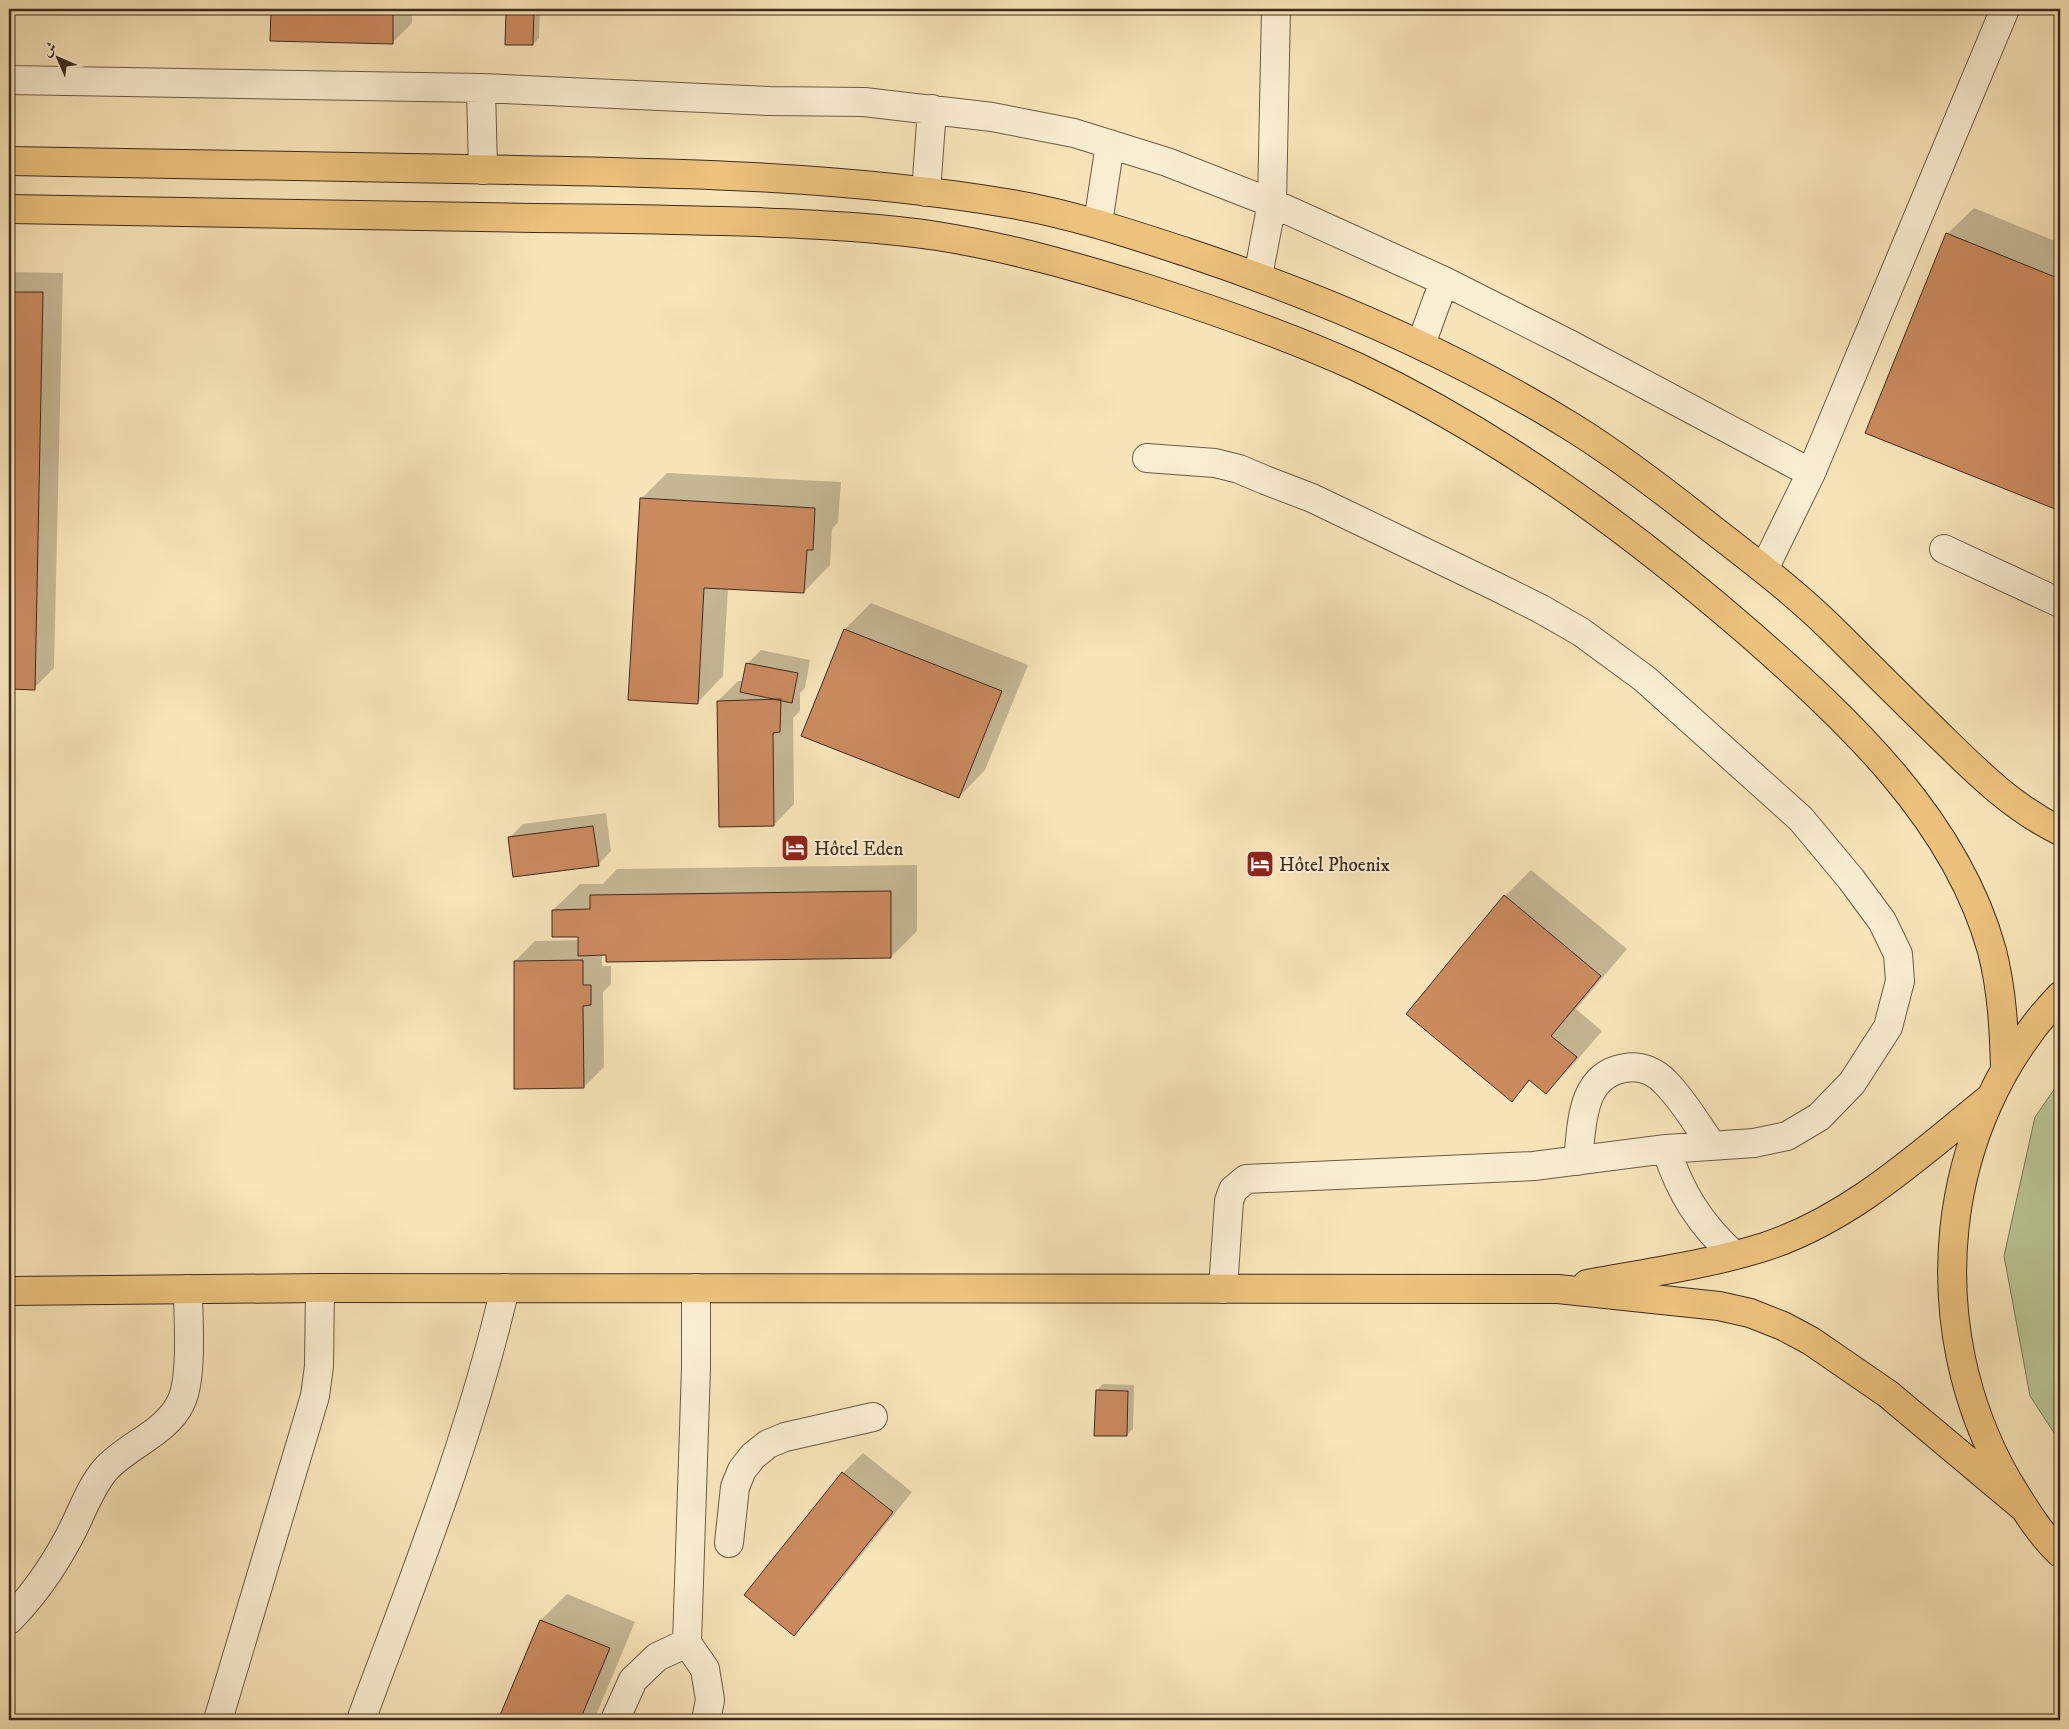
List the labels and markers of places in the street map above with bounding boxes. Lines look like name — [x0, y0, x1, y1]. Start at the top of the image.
hotel icon: Hôtel Eden — [780, 833, 810, 863]
place label: Hôtel Eden — [814, 838, 903, 861]
hotel icon: Hôtel Phoenix — [1245, 849, 1275, 879]
place label: Hôtel Phoenix — [1279, 854, 1390, 877]

